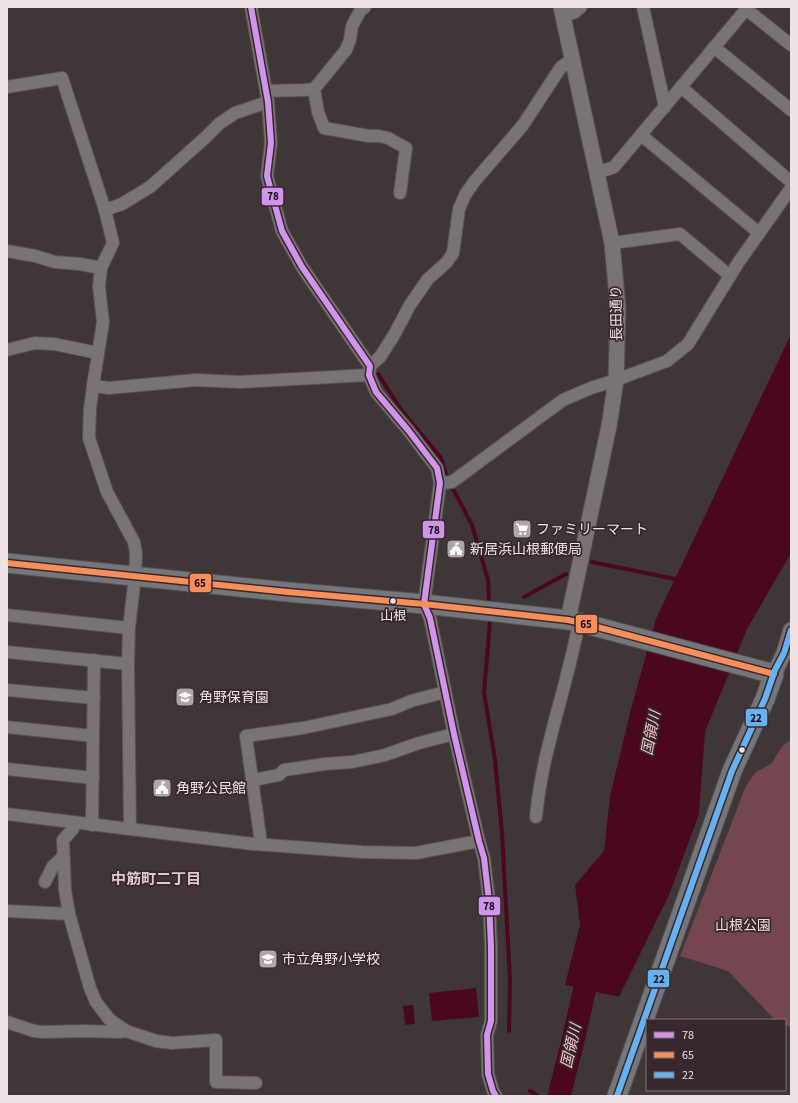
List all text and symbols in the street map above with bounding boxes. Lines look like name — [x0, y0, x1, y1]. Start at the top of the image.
line badge: 78 — [261, 187, 284, 206]
text: 78 — [267, 189, 279, 204]
street label: 長田通り — [607, 285, 627, 341]
supermarket icon: ファミリーマート — [511, 518, 533, 540]
line badge: 78 — [422, 520, 445, 539]
place label: ファミリーマート — [536, 520, 648, 540]
text: 78 — [428, 523, 440, 538]
public building icon: 新居浜山根郵便局 — [445, 538, 467, 560]
place label: 新居浜山根郵便局 — [470, 540, 582, 560]
line badge: 65 — [189, 573, 212, 593]
text: 65 — [194, 576, 206, 591]
marker: 山根 — [388, 596, 398, 606]
place label: 山根 — [380, 607, 406, 625]
line badge: 65 — [575, 614, 598, 634]
text: 65 — [580, 617, 592, 632]
school or university icon: 角野保育園 — [174, 686, 196, 708]
place label: 角野保育園 — [199, 688, 269, 708]
water label: 国領川 — [637, 707, 666, 757]
line badge: 22 — [745, 708, 768, 727]
text: 22 — [750, 711, 762, 726]
unlabelled marker — [737, 745, 747, 755]
public building icon: 角野公民館 — [151, 777, 173, 799]
place label: 角野公民館 — [176, 779, 246, 799]
district label: 中筋町二丁目 — [111, 869, 201, 890]
line badge: 78 — [478, 896, 501, 916]
text: 78 — [483, 899, 495, 914]
park label: 山根公園 — [715, 916, 771, 936]
school or university icon: 市立角野小学校 — [257, 948, 279, 970]
place label: 市立角野小学校 — [282, 950, 380, 970]
line badge: 22 — [647, 969, 670, 988]
text: 22 — [653, 972, 665, 987]
legend — [646, 1019, 786, 1091]
water label: 国領川 — [556, 1020, 587, 1070]
text: 78 — [682, 1027, 694, 1044]
text: 65 — [682, 1047, 694, 1064]
text: 22 — [682, 1067, 694, 1084]

